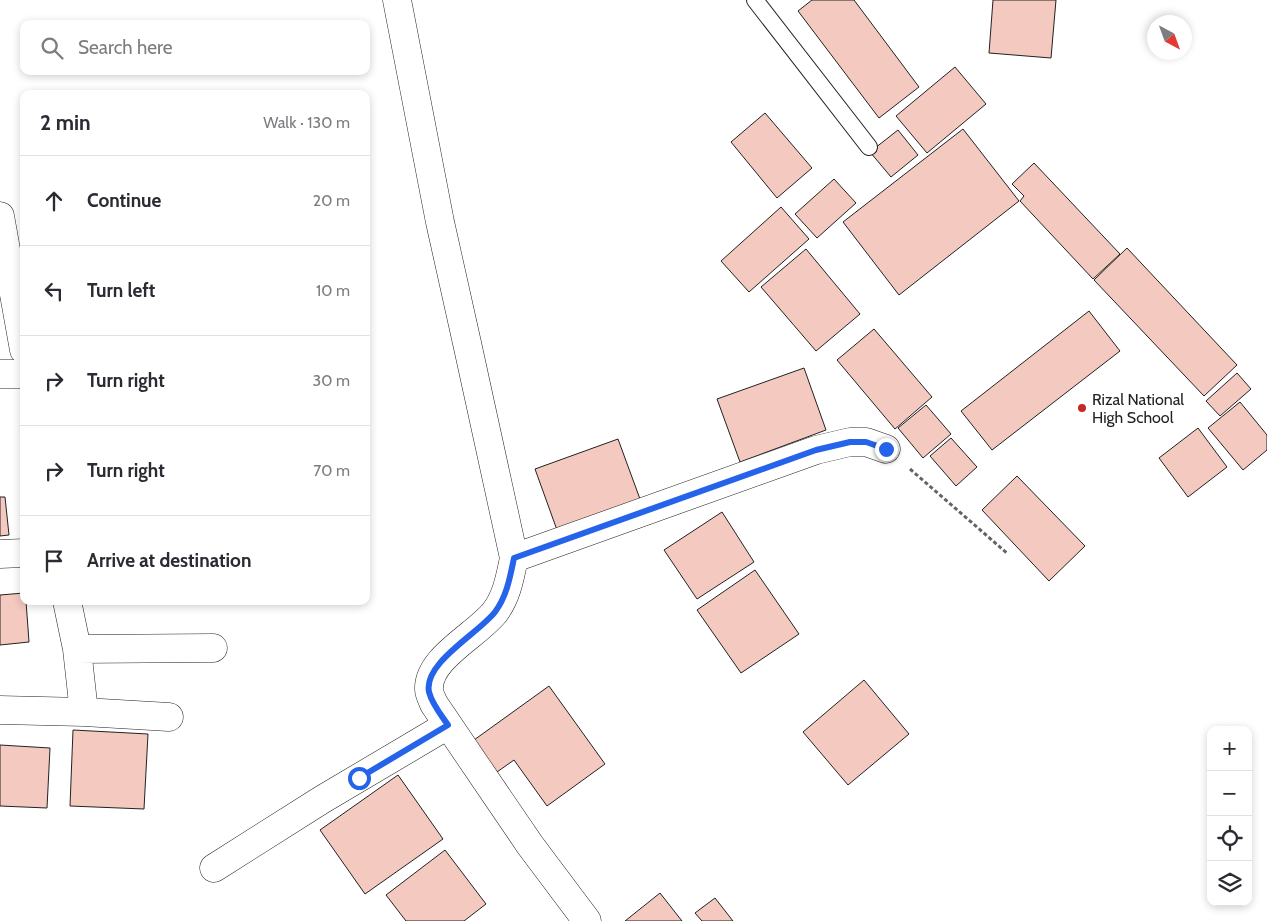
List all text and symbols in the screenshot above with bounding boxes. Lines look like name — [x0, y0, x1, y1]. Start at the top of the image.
north arrow — [1147, 15, 1192, 60]
search box — [20, 20, 370, 75]
icon: search — [38, 34, 66, 62]
text: Search here — [78, 36, 172, 59]
text: 2 min — [40, 110, 91, 135]
text: Walk · 130 m — [263, 113, 350, 132]
icon: ahead — [40, 187, 68, 215]
text: Continue — [87, 189, 161, 212]
text: 20 m — [313, 191, 350, 210]
icon: left — [40, 277, 68, 305]
text: Turn left — [87, 279, 155, 302]
text: 10 m — [316, 281, 350, 300]
icon: right — [40, 367, 68, 395]
text: Turn right — [87, 369, 165, 392]
text: 30 m — [313, 371, 350, 390]
place label: Rizal National High School — [1092, 390, 1184, 427]
marker: Rizal National High School — [1076, 402, 1088, 414]
route end — [875, 438, 898, 461]
icon: right — [40, 457, 68, 485]
text: Turn right — [87, 459, 165, 482]
text: 70 m — [313, 461, 350, 480]
icon: arrive — [40, 547, 68, 575]
text: Arrive at destination — [87, 549, 251, 572]
map controls — [1207, 726, 1252, 906]
button: + — [1207, 726, 1252, 771]
route start — [348, 767, 371, 790]
button: − — [1207, 771, 1252, 816]
button: locate — [1207, 816, 1252, 861]
button: layers — [1207, 861, 1252, 906]

